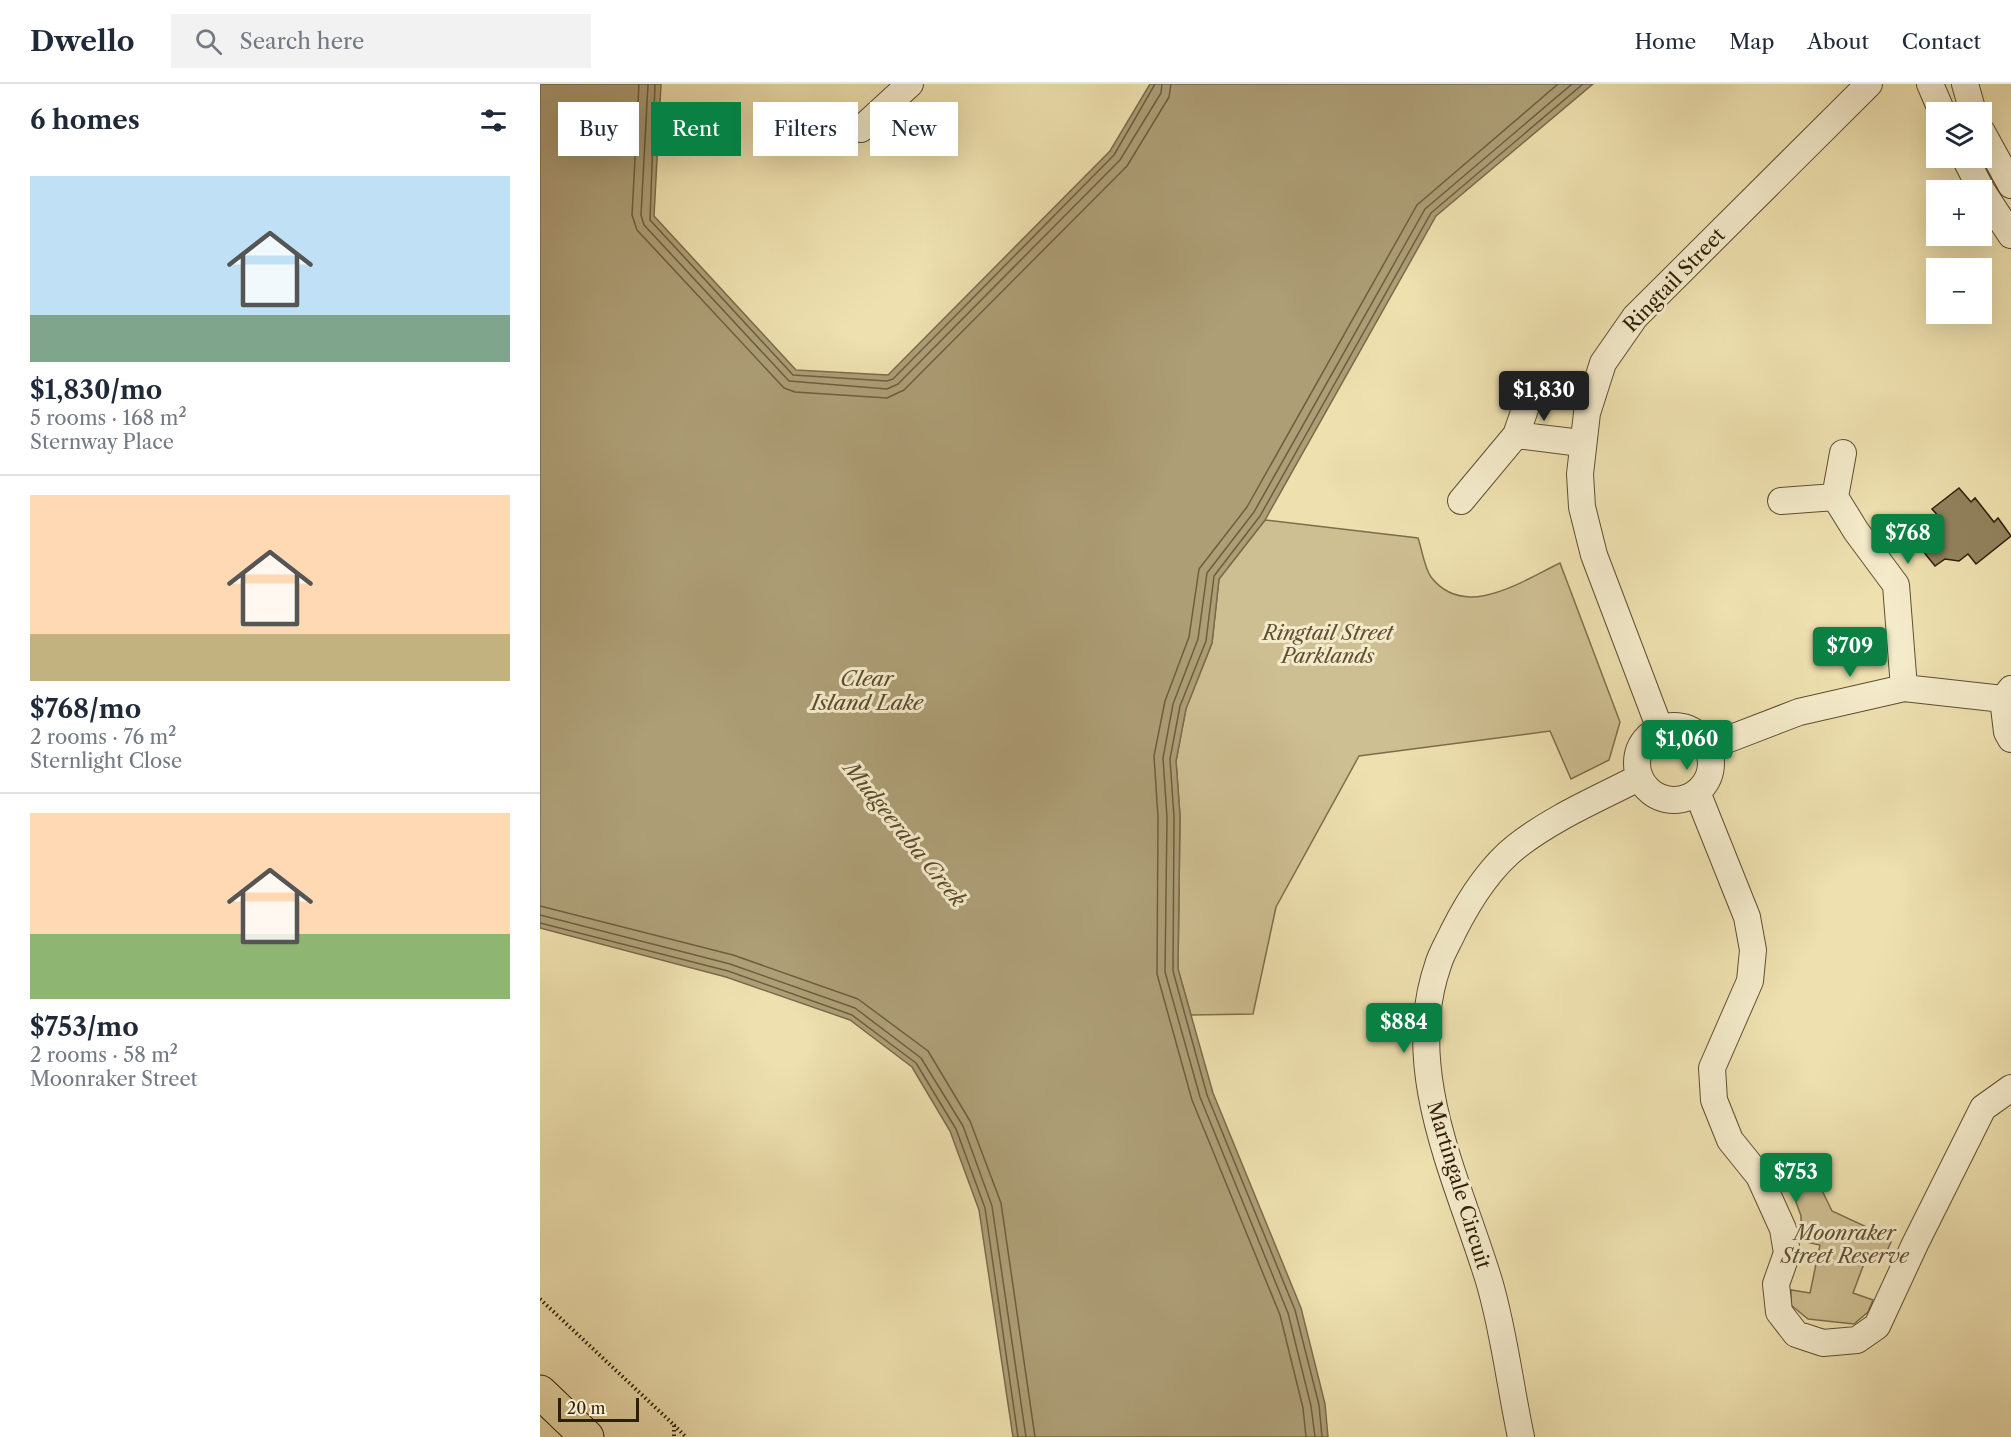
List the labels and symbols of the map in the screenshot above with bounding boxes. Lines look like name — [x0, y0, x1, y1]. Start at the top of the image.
street label: Ringtail Street — [1618, 223, 1730, 337]
pin: $1,830 — [1495, 371, 1593, 422]
pin: $768 — [1872, 514, 1944, 565]
park label: Ringtail Street Parklands — [1261, 621, 1394, 668]
pin: $709 — [1814, 627, 1886, 678]
water label: Clear Island Lake — [809, 666, 924, 715]
pin: $1,060 — [1638, 720, 1736, 771]
water label: Mudgeeraba Creek — [837, 754, 971, 912]
pin: $884 — [1368, 1003, 1440, 1054]
street label: Martingale Circuit — [1422, 1098, 1496, 1272]
pin: $753 — [1760, 1153, 1832, 1204]
park label: Moonraker Street Reserve — [1780, 1221, 1910, 1268]
scale bar — [558, 1395, 639, 1422]

